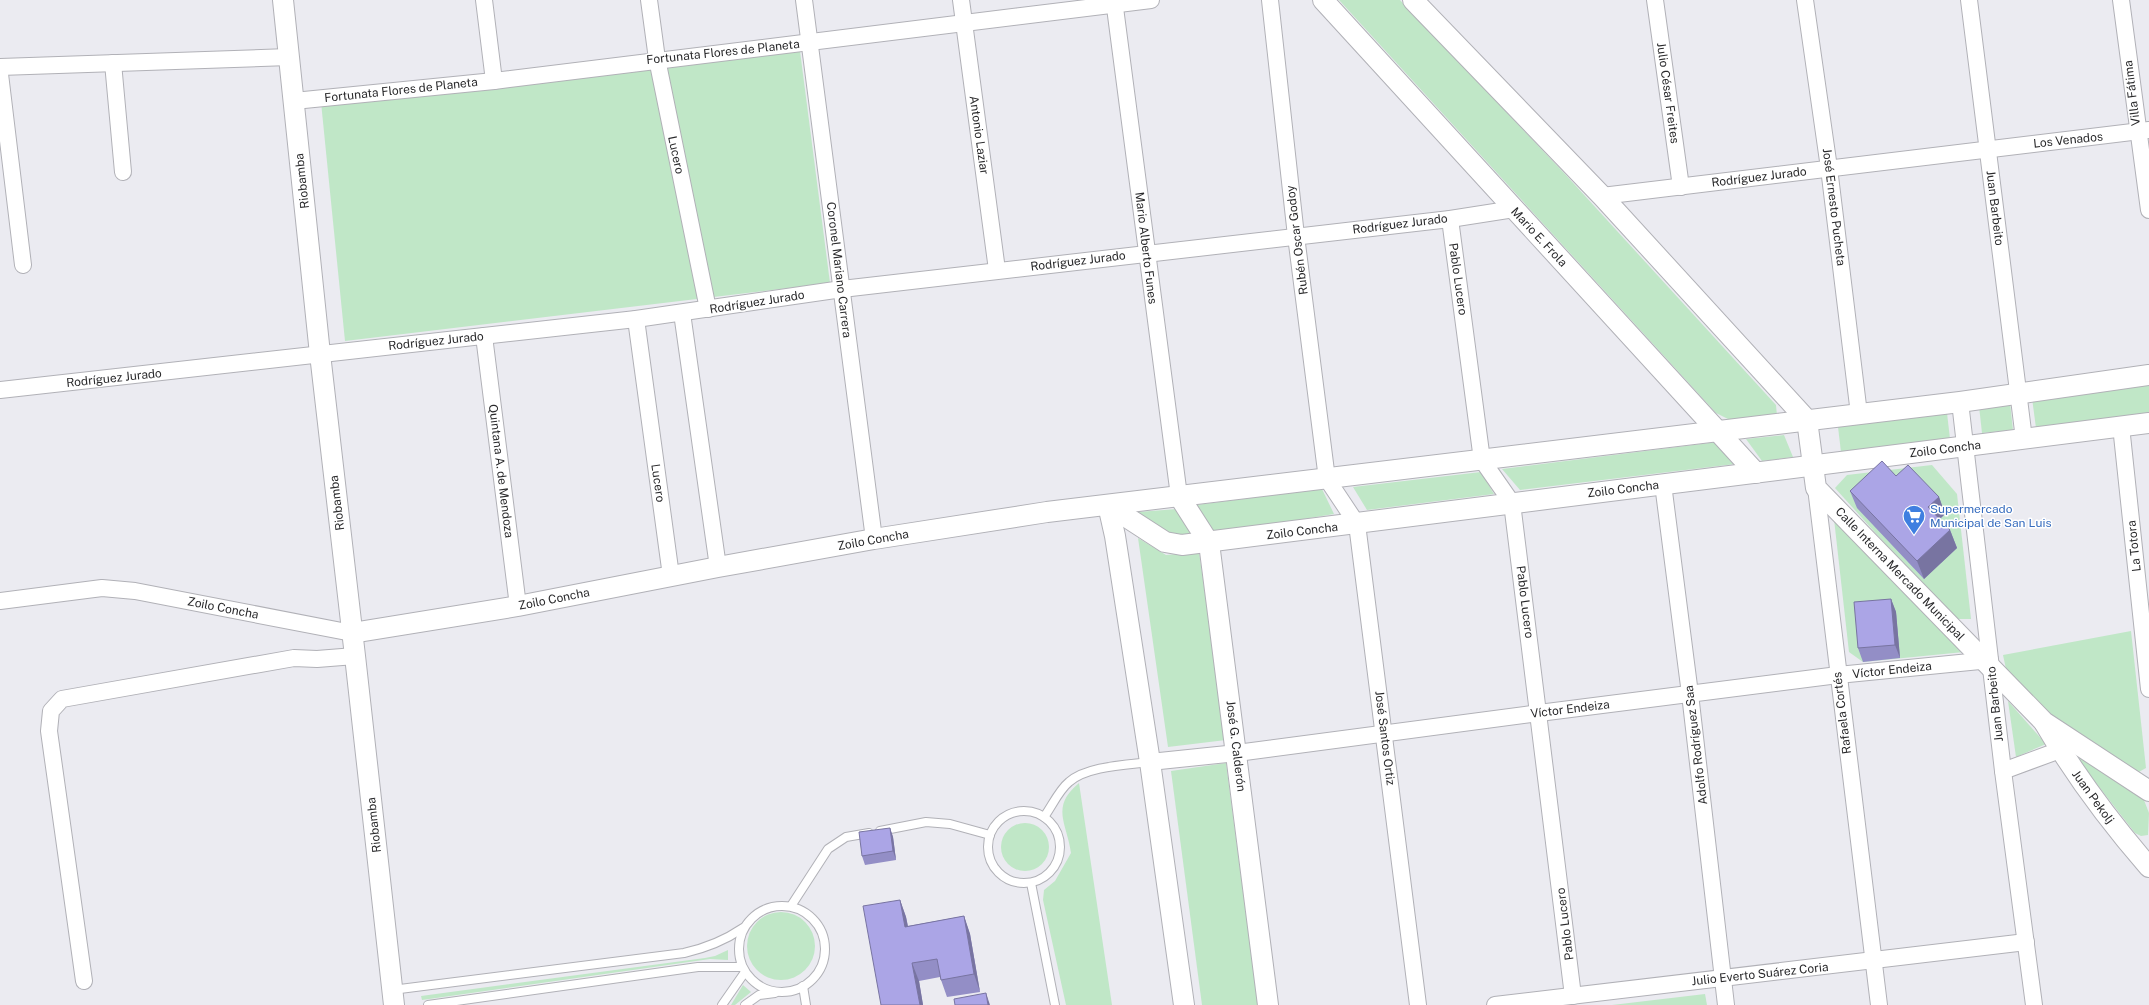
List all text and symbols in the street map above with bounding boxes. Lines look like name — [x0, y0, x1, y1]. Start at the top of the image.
street label: Fortunata Flores de Planeta — [646, 37, 800, 67]
street label: Julio César Freites — [1654, 41, 1682, 145]
street label: Villa Fátima — [2121, 59, 2143, 127]
street label: Fortunata Flores de Planeta — [324, 75, 478, 105]
street label: Antonio Laziar — [967, 95, 991, 176]
street label: Los Venados — [2032, 129, 2104, 151]
street label: Lucero — [665, 135, 687, 176]
street label: José Ernesto Pucheta — [1820, 147, 1848, 267]
street label: Riobamba — [292, 153, 312, 209]
street label: Rodríguez Jurado — [1711, 164, 1808, 190]
street label: Juan Barbeito — [1983, 170, 2007, 247]
street label: Rubén Oscar Godoy — [1283, 184, 1311, 296]
street label: Mario Alberto Funes — [1132, 191, 1160, 305]
street label: Coronel Mariano Carrera — [824, 201, 854, 339]
street label: Mario E. Frola — [1508, 204, 1570, 270]
street label: Rodríguez Jurado — [1352, 211, 1449, 237]
street label: Pablo Lucero — [1446, 242, 1470, 316]
street label: Rodríguez Jurado — [1030, 248, 1127, 274]
street label: Rodríguez Jurado — [709, 288, 806, 316]
street label: Rodríguez Jurado — [388, 329, 485, 353]
street label: Rodríguez Jurado — [66, 366, 163, 390]
street label: Quintana A. de Mendoza — [486, 403, 516, 539]
street label: Zoilo Concha — [1908, 438, 1982, 460]
street label: Lucero — [648, 463, 668, 503]
street label: Riobamba — [327, 475, 347, 531]
street label: Zoilo Concha — [1586, 478, 1660, 500]
place label: Supermercado Municipal de San Luis — [1930, 502, 2051, 530]
supermarket icon: Supermercado Municipal de San Luis — [1901, 503, 1927, 536]
street label: Calle Interna Mercado Municipal — [1832, 504, 1968, 644]
street label: Zoilo Concha — [1265, 520, 1339, 542]
street label: La Totora — [2124, 520, 2144, 572]
street label: Zoilo Concha — [836, 527, 910, 553]
street label: Pablo Lucero — [1514, 565, 1536, 639]
street label: Zoilo Concha — [517, 585, 591, 613]
street label: Zoilo Concha — [186, 594, 260, 622]
street label: Víctor Endeiza — [1852, 659, 1932, 681]
street label: Juan Barbeito — [1984, 665, 2006, 742]
street label: Rafaela Cortés — [1830, 671, 1854, 755]
street label: Adolfo Rodríguez Saa — [1682, 684, 1710, 806]
street label: José Santos Ortiz — [1372, 690, 1398, 786]
street label: Víctor Endeiza — [1530, 697, 1610, 721]
street label: José G. Calderón — [1223, 700, 1249, 793]
street label: Juan Pekolj — [2069, 768, 2117, 826]
street label: Riobamba — [364, 797, 384, 853]
street label: Pablo Lucero — [1554, 887, 1576, 961]
street label: Julio Everto Suárez Coria — [1691, 960, 1829, 988]

